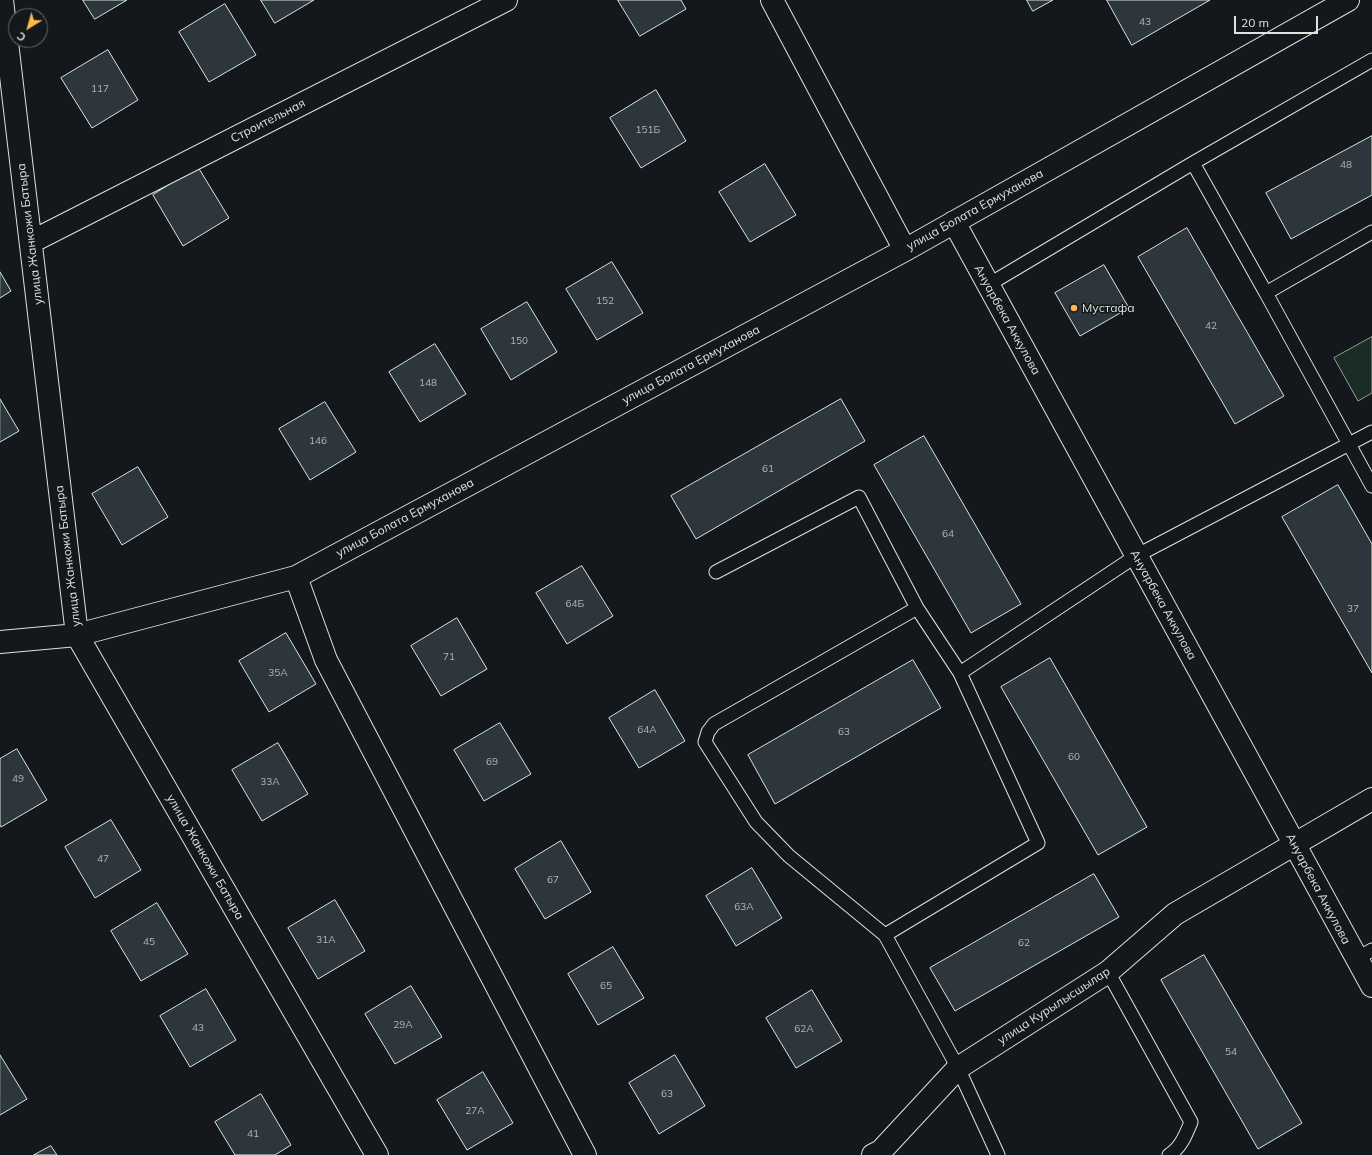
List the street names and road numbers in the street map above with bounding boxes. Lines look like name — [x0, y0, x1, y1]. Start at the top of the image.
street label: Строительная — [228, 96, 308, 146]
street label: улица Жанкожи Батыра — [14, 162, 46, 306]
street label: улица Болата Ермуханова — [904, 166, 1046, 254]
street label: Ануарбека Аккулова — [971, 263, 1043, 377]
street label: улица Болата Ермуханова — [620, 322, 762, 408]
street label: улица Болата Ермуханова — [334, 475, 476, 561]
street label: улица Жанкожи Батыра — [52, 484, 84, 628]
street label: Ануарбека Аккулова — [1127, 548, 1199, 662]
street label: улица Жанкожи Батыра — [163, 792, 247, 922]
street label: Ануарбека Аккулова — [1283, 831, 1353, 947]
street label: улица Курылысшылар — [995, 964, 1113, 1048]

